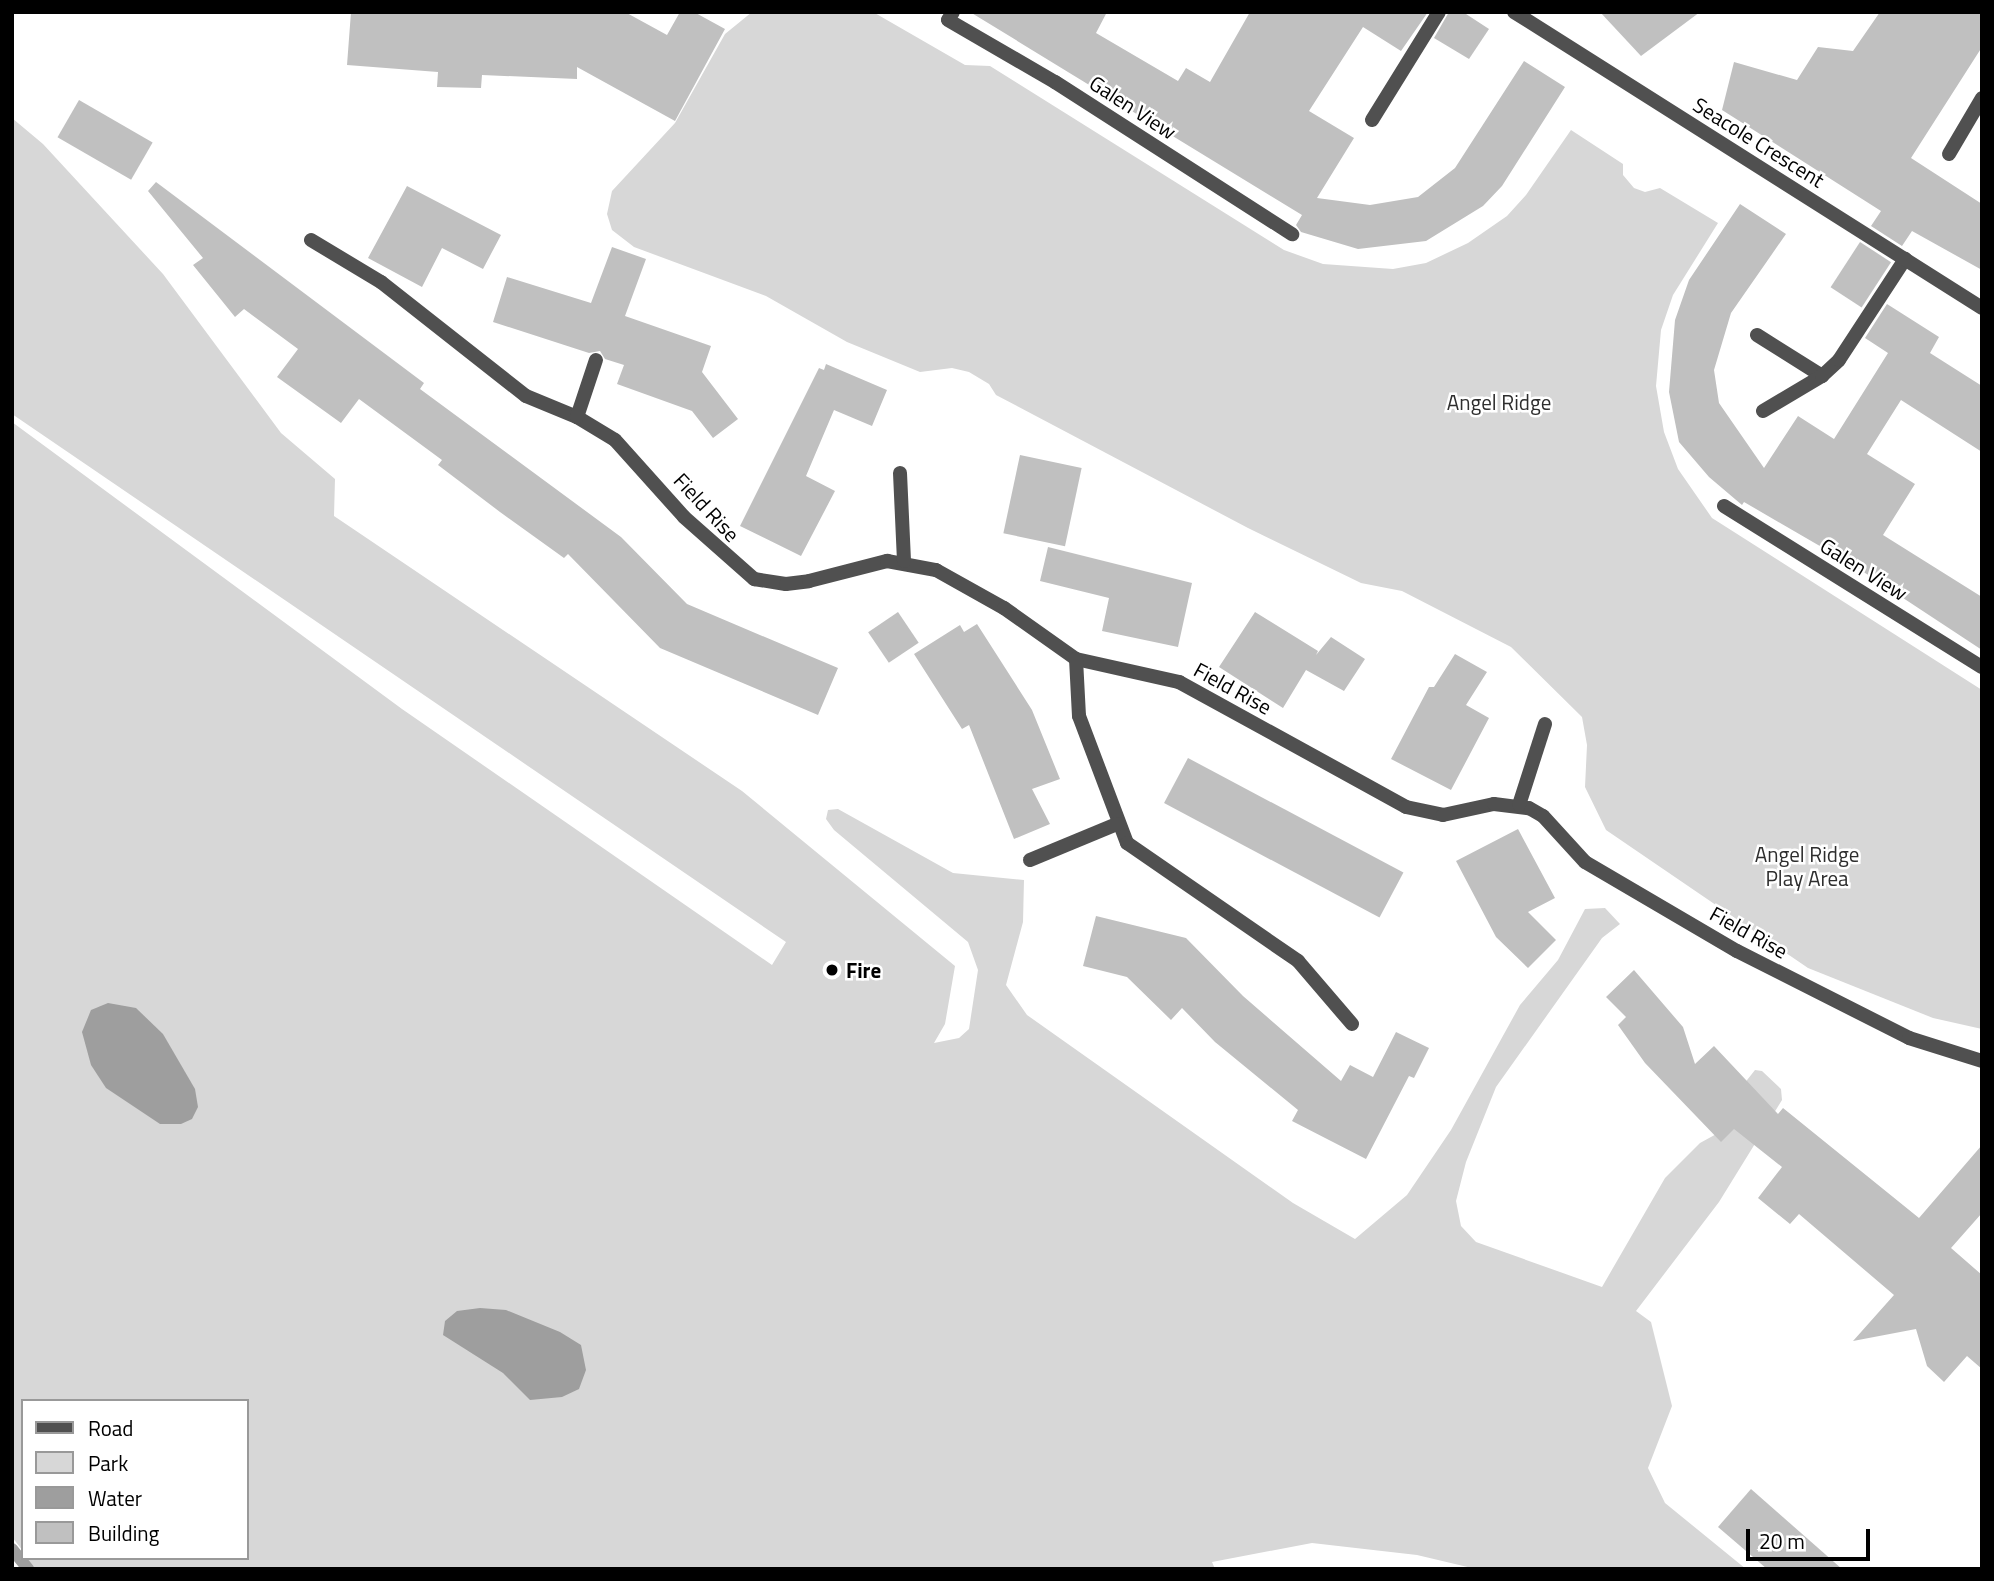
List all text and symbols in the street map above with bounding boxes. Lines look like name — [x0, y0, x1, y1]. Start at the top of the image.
street label: Galen View — [1085, 70, 1181, 144]
street label: Seacole Crescent — [1689, 92, 1829, 192]
park label: Angel Ridge — [1447, 389, 1551, 415]
street label: Field Rise — [669, 467, 745, 547]
street label: Galen View — [1816, 532, 1912, 606]
street label: Field Rise — [1190, 656, 1276, 720]
park label: Angel Ridge Play Area — [1755, 841, 1859, 891]
street label: Field Rise — [1706, 900, 1792, 964]
place label: Fire — [846, 957, 881, 983]
marker: Fire — [824, 962, 840, 978]
legend — [21, 1399, 248, 1560]
text: Road — [88, 1412, 133, 1444]
text: Park — [88, 1447, 128, 1479]
text: Water — [88, 1482, 142, 1514]
scale bar — [1749, 1514, 1873, 1558]
text: Building — [88, 1517, 159, 1549]
text: 20 m — [1759, 1525, 1805, 1557]

